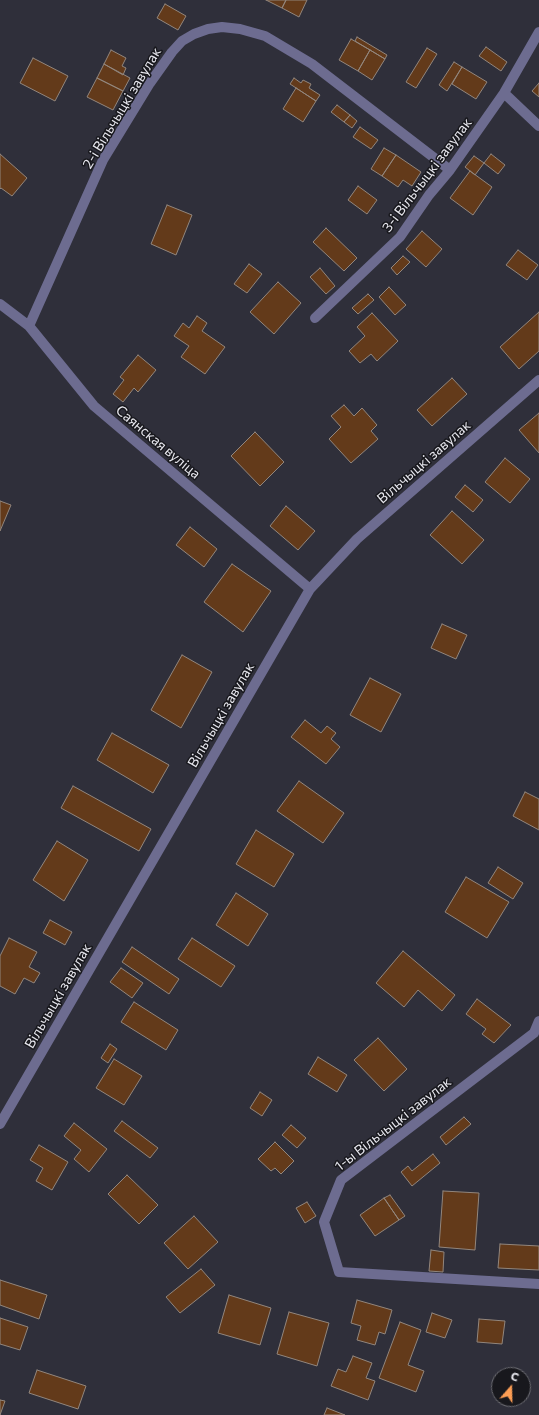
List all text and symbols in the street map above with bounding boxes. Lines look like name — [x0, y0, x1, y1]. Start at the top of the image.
street label: 2-і Вільчыцкі завулак — [79, 44, 165, 172]
street label: 3-і Вільчыцкі завулак — [379, 115, 475, 235]
street label: Саянская вуліца — [112, 402, 204, 482]
street label: Вільчыцкі завулак — [374, 417, 474, 507]
street label: Вільчыцкі завулак — [184, 660, 258, 770]
street label: Вільчыцкі завулак — [21, 941, 95, 1051]
street label: 1-ы Вільчыцкі завулак — [331, 1073, 455, 1175]
north arrow — [491, 1367, 531, 1407]
text: С — [509, 1369, 521, 1384]

